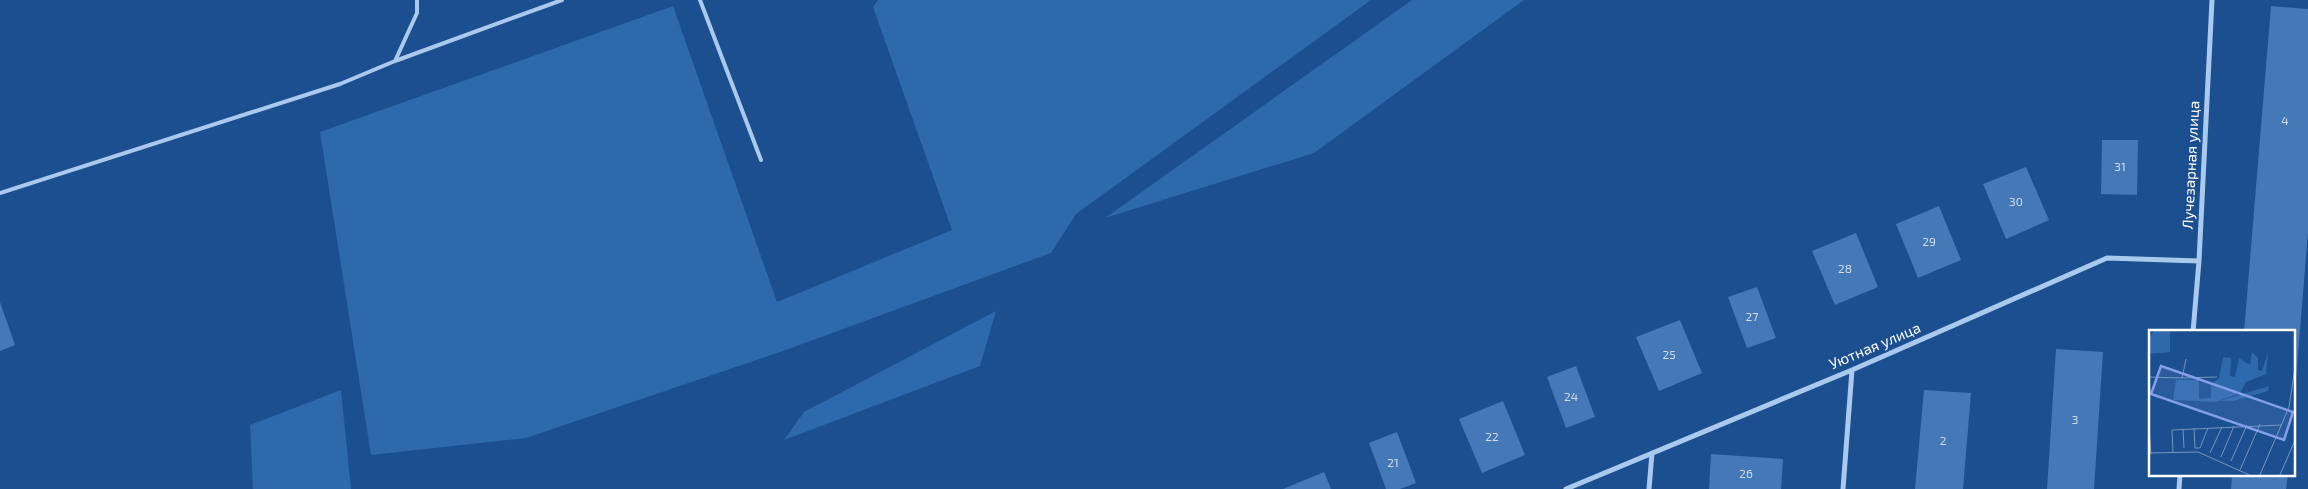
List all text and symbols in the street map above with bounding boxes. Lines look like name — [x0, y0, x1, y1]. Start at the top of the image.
street label: Лучезарная улица — [2178, 100, 2203, 230]
house number: 4 — [2281, 113, 2289, 127]
house number: 31 — [2114, 159, 2126, 173]
house number: 30 — [2009, 194, 2023, 208]
house number: 29 — [1922, 234, 1936, 248]
house number: 28 — [1838, 261, 1852, 275]
house number: 27 — [1746, 309, 1758, 323]
street label: Уютная улица — [1826, 318, 1923, 373]
inset map — [2149, 330, 2296, 476]
house number: 25 — [1662, 347, 1676, 361]
house number: 24 — [1564, 389, 1578, 403]
house number: 3 — [2072, 412, 2078, 426]
house number: 22 — [1485, 429, 1499, 443]
house number: 2 — [1940, 433, 1947, 447]
house number: 21 — [1387, 455, 1399, 469]
house number: 26 — [1739, 466, 1753, 480]

